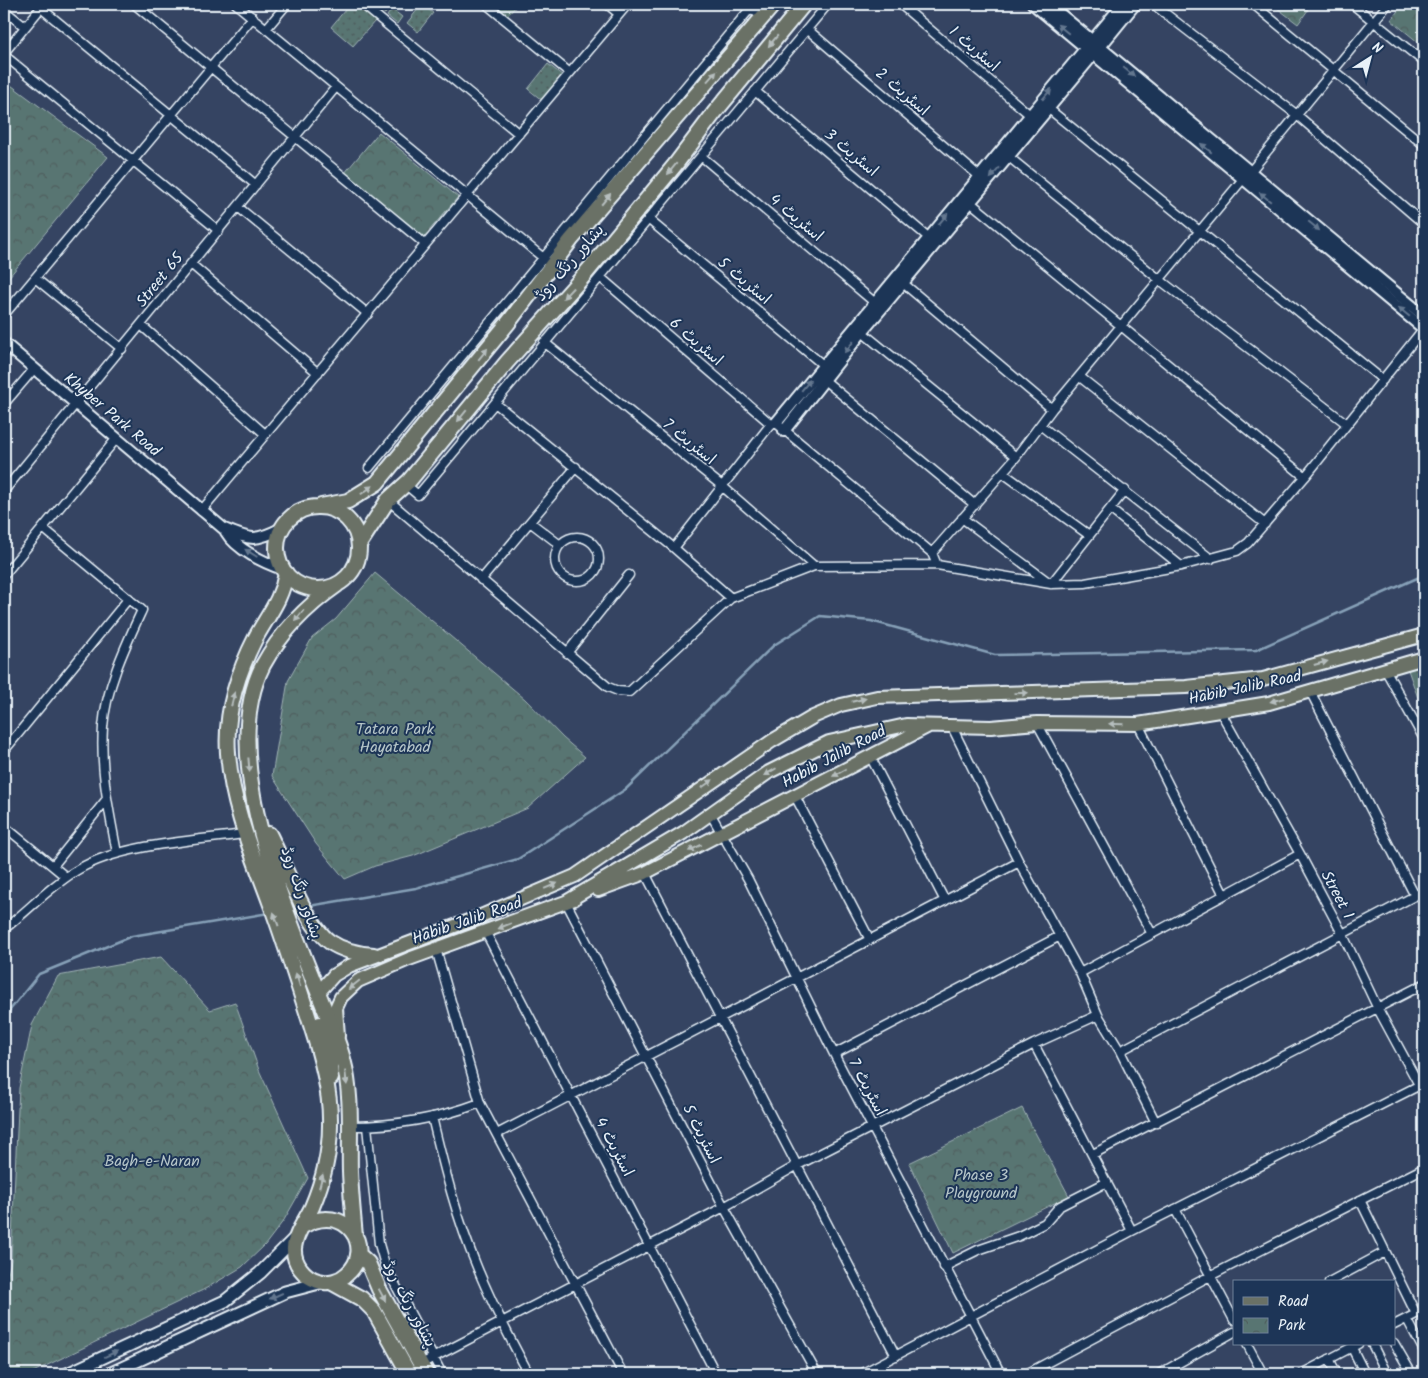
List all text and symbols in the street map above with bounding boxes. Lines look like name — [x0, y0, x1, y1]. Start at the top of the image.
street label: اسٹریٹ 1 — [943, 20, 1005, 78]
one-way arrow — [1057, 24, 1069, 35]
north arrow — [1346, 32, 1396, 82]
one-way arrow — [767, 34, 778, 47]
text: N — [1367, 37, 1387, 60]
street label: اسٹریٹ 2 — [869, 62, 935, 122]
one-way arrow — [1123, 66, 1135, 78]
one-way arrow — [706, 71, 718, 83]
one-way arrow — [1042, 88, 1053, 101]
street label: اسٹریٹ 3 — [818, 123, 884, 183]
one-way arrow — [1199, 142, 1212, 153]
one-way arrow — [667, 162, 678, 175]
one-way arrow — [990, 166, 1001, 179]
street label: اسٹریٹ 4 — [763, 188, 829, 248]
one-way arrow — [1259, 191, 1272, 202]
one-way arrow — [600, 193, 611, 205]
one-way arrow — [938, 213, 949, 226]
street label: پشاور رنگ روڈ — [529, 219, 611, 307]
one-way arrow — [1307, 220, 1320, 231]
street label: Street 65 — [130, 246, 191, 313]
street label: اسٹریٹ 5 — [712, 251, 776, 311]
one-way arrow — [562, 287, 574, 299]
one-way arrow — [1398, 306, 1411, 317]
street label: اسٹریٹ 6 — [664, 312, 728, 372]
one-way arrow — [844, 341, 855, 354]
one-way arrow — [477, 347, 488, 360]
street label: Khyber Park Road — [58, 367, 167, 464]
one-way arrow — [801, 379, 812, 392]
one-way arrow — [456, 410, 467, 423]
street label: اسٹریٹ 7 — [657, 413, 721, 471]
one-way arrow — [360, 486, 374, 495]
one-way arrow — [244, 548, 257, 558]
one-way arrow — [294, 609, 305, 622]
one-way arrow — [1313, 659, 1328, 667]
street label: Habib Jalib Road — [1186, 664, 1305, 712]
one-way arrow — [1013, 689, 1029, 697]
one-way arrow — [229, 691, 237, 706]
one-way arrow — [851, 696, 866, 704]
one-way arrow — [1269, 697, 1284, 705]
park label: Tatara Park Hayatabad — [356, 717, 434, 760]
street label: Habib Jalib Road — [777, 719, 891, 795]
one-way arrow — [1108, 720, 1124, 728]
one-way arrow — [245, 757, 253, 773]
one-way arrow — [764, 768, 777, 777]
one-way arrow — [832, 769, 846, 777]
one-way arrow — [700, 779, 714, 789]
street label: پشاور رنگ روڈ — [274, 844, 328, 942]
one-way arrow — [688, 844, 702, 852]
street label: Street 1 — [1314, 866, 1360, 924]
one-way arrow — [544, 882, 558, 890]
street label: Habib Jalib Road — [409, 890, 526, 952]
one-way arrow — [272, 911, 279, 926]
one-way arrow — [497, 923, 512, 930]
one-way arrow — [293, 973, 301, 988]
one-way arrow — [347, 979, 360, 990]
street label: اسٹریٹ 7 — [841, 1053, 893, 1121]
one-way arrow — [342, 1070, 350, 1086]
street label: اسٹریٹ 5 — [675, 1100, 727, 1168]
street label: اسٹریٹ 4 — [588, 1113, 640, 1181]
park label: Bagh-e-Naran — [104, 1149, 200, 1174]
park label: Phase 3 Playground — [945, 1163, 1018, 1206]
one-way arrow — [318, 1174, 326, 1189]
street label: پشاور رنگ روڈ — [376, 1256, 442, 1352]
legend — [1233, 1280, 1396, 1346]
one-way arrow — [378, 1288, 386, 1302]
text: Road — [1278, 1290, 1309, 1314]
one-way arrow — [269, 1292, 283, 1300]
text: Park — [1278, 1314, 1306, 1338]
one-way arrow — [104, 1349, 118, 1357]

